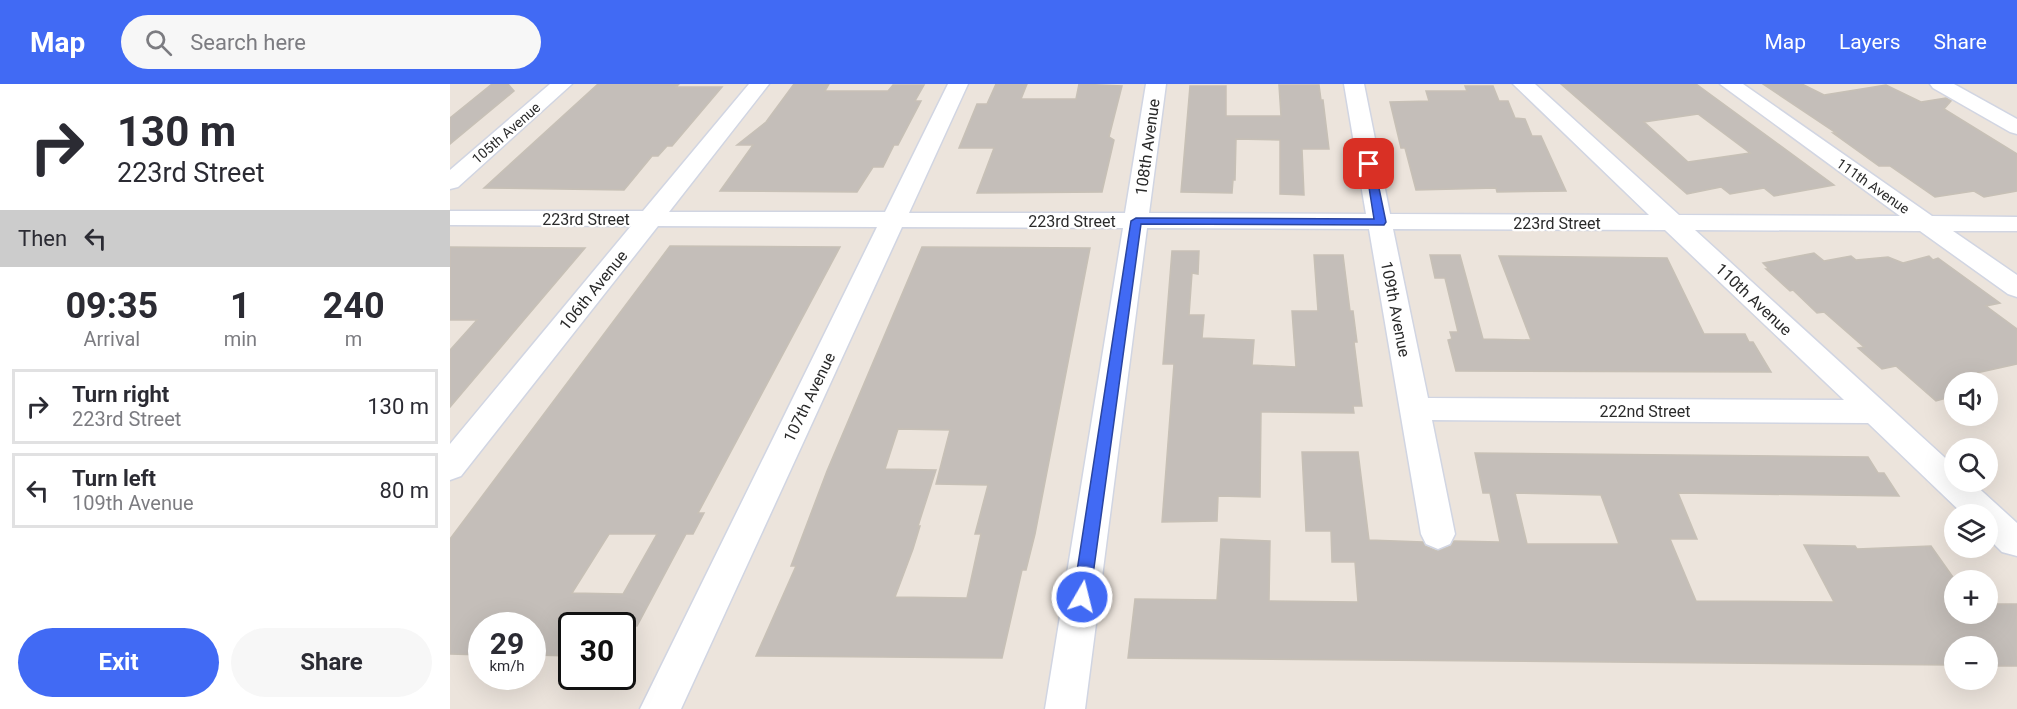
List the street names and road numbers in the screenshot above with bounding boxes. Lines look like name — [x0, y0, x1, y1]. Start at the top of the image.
street label: 108th Avenue — [1131, 98, 1164, 197]
street label: 105th Avenue — [469, 99, 543, 167]
street label: 111th Avenue — [1834, 155, 1912, 217]
street label: 223rd Street — [542, 210, 630, 229]
street label: 223rd Street — [1028, 212, 1116, 231]
street label: 223rd Street — [1513, 214, 1601, 233]
street label: 106th Avenue — [555, 247, 631, 334]
street label: 110th Avenue — [1712, 259, 1796, 339]
street label: 109th Avenue — [1377, 260, 1414, 359]
street label: 107th Avenue — [780, 349, 839, 445]
street label: 222nd Street — [1599, 402, 1691, 421]

